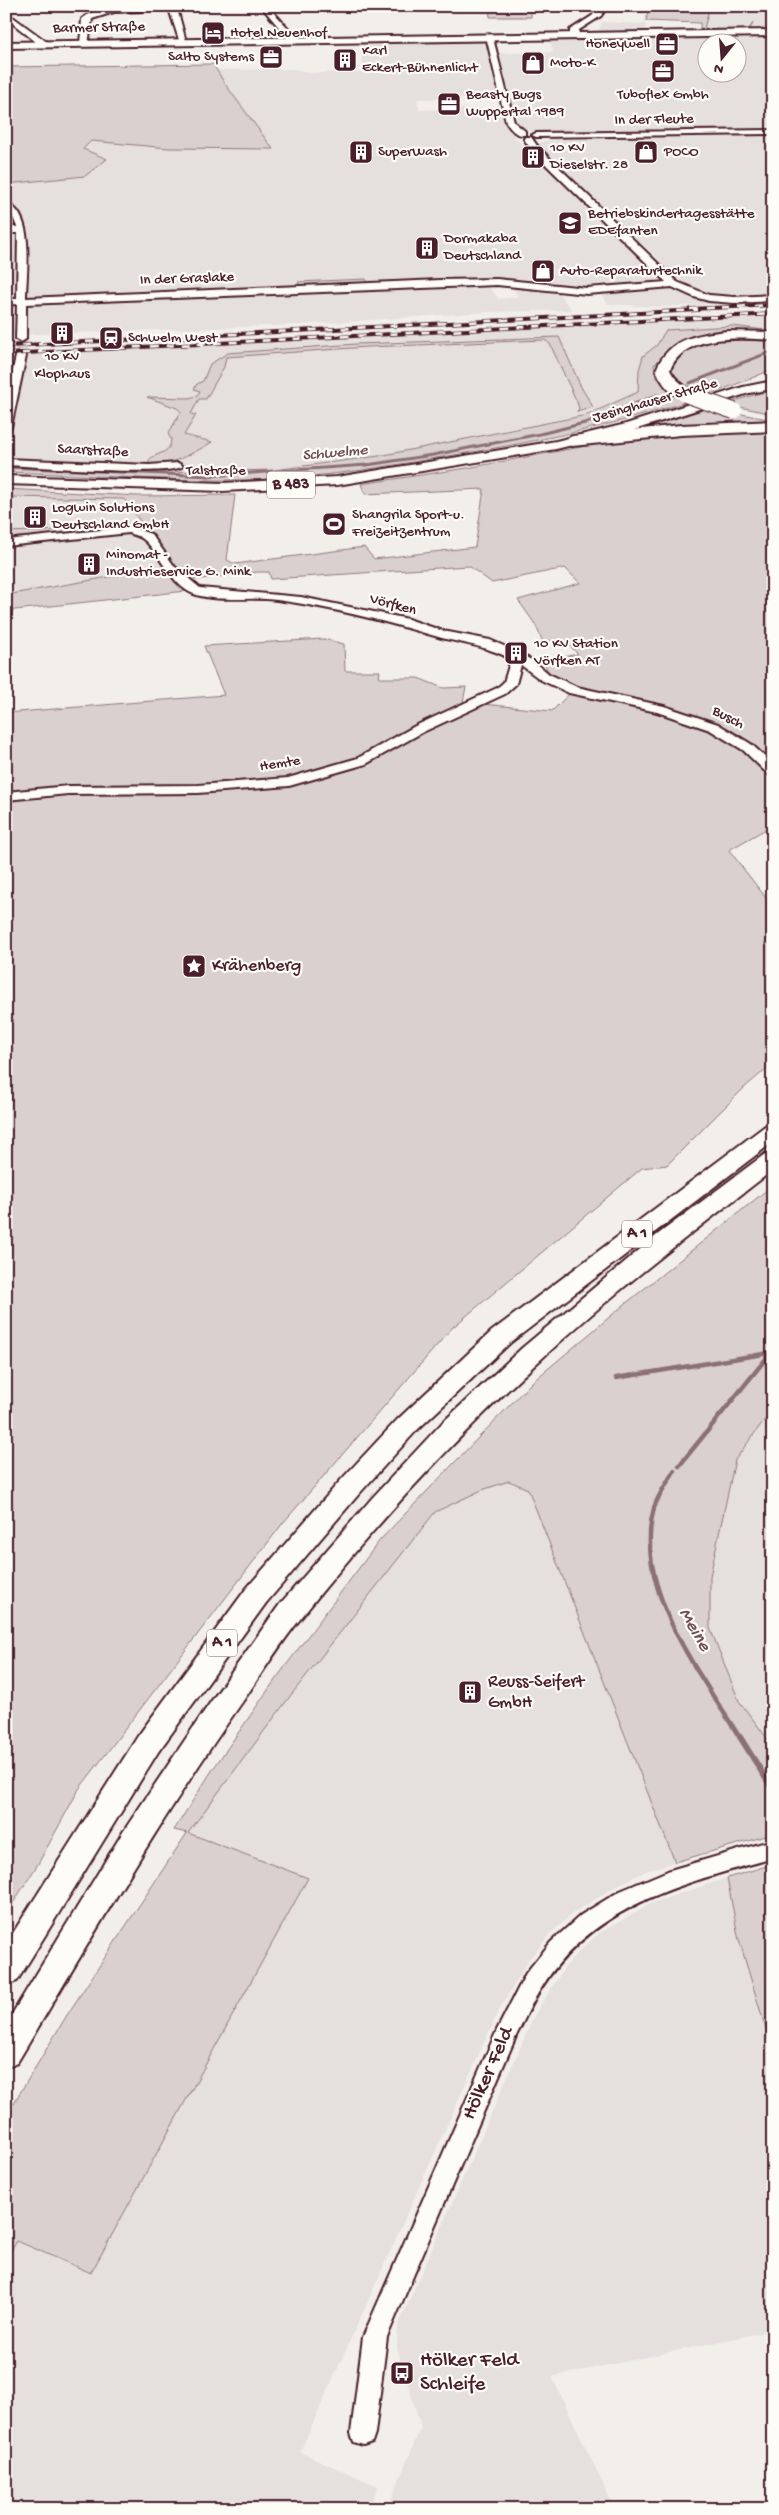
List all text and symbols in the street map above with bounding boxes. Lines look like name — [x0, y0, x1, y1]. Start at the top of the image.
street label: Barmer Straße — [52, 18, 145, 38]
hotel icon: Hotel Neuenhof — [200, 20, 226, 46]
place label: Hotel Neuenhof — [230, 24, 328, 42]
office icon: Honeywell — [654, 31, 680, 57]
north arrow — [696, 32, 746, 82]
place label: Honeywell — [585, 35, 650, 53]
place label: Karl Eckert-Bühnenlicht — [362, 42, 479, 77]
office icon: Salto Systems — [258, 44, 284, 70]
building icon: Karl Eckert-Bühnenlicht — [332, 47, 358, 73]
place label: Salto Systems — [168, 48, 254, 66]
shop icon: Moto-K — [520, 50, 546, 76]
place label: Moto-K — [550, 54, 597, 72]
office icon: Tuboflex Gmbh — [650, 58, 676, 84]
text: N — [712, 59, 726, 78]
place label: Beasty Bugs Wuppertal 1989 — [465, 86, 565, 121]
place label: Tuboflex Gmbh — [616, 86, 709, 104]
office icon: Beasty Bugs Wuppertal 1989 — [436, 91, 462, 117]
street label: In der Fleute — [614, 110, 694, 130]
building icon: SuperWash — [348, 139, 374, 165]
place label: 10 KV Dieselstr. 28 — [549, 139, 628, 174]
shop icon: POCO — [633, 139, 659, 165]
place label: SuperWash — [378, 143, 447, 161]
place label: POCO — [663, 143, 698, 161]
building icon: 10 KV Dieselstr. 28 — [520, 144, 546, 170]
place label: Betriebskindertagesstätte EDEfanten — [587, 205, 755, 240]
school or university icon: Betriebskindertagesstätte EDEfanten — [557, 210, 583, 236]
place label: Dormakaba Deutschland — [443, 230, 522, 265]
building icon: Dormakaba Deutschland — [414, 235, 440, 261]
shop icon: Auto-Reparaturtechnik — [530, 258, 556, 284]
place label: Auto-Reparaturtechnik — [560, 262, 703, 280]
street label: In der Graslake — [140, 268, 235, 290]
building icon: 10 KV Klophaus — [49, 320, 75, 346]
station icon: Schwelm West — [98, 325, 124, 351]
place label: Schwelm West — [128, 329, 219, 347]
place label: 10 KV Klophaus — [34, 348, 90, 383]
street label: Jesinghauser Straße — [590, 374, 720, 427]
street label: Saarstraße — [57, 440, 129, 462]
water label: Schwelme — [302, 442, 369, 466]
street label: Talstraße — [185, 462, 246, 480]
road number: B 483 — [267, 472, 315, 498]
place label: Logwin Solutions Deutschland GmbH — [51, 499, 169, 534]
building icon: Logwin Solutions Deutschland GmbH — [22, 504, 48, 530]
place label: Shangrila Sport-u. Freizeitzentrum — [351, 506, 465, 541]
sports icon: Shangrila Sport-u. Freizeitzentrum — [321, 511, 347, 537]
place label: Minomat - Industrieservice G. Mink — [106, 546, 252, 581]
building icon: Minomat - Industrieservice G. Mink — [76, 551, 102, 577]
street label: Vörfken — [367, 590, 418, 620]
place label: 10 KV Station Vörfken AT — [533, 635, 618, 670]
building icon: 10 KV Station Vörfken AT — [503, 640, 529, 666]
street label: Busch — [708, 702, 747, 734]
street label: Hemte — [258, 752, 302, 776]
place icon: Krähenberg — [181, 953, 207, 979]
place label: Krähenberg — [212, 956, 301, 977]
road number: A 1 — [622, 1220, 652, 1248]
water label: Meine — [673, 1604, 716, 1657]
road number: A 1 — [207, 1630, 237, 1656]
place label: Reuss-Seifert GmbH — [488, 1672, 586, 1714]
building icon: Reuss-Seifert GmbH — [457, 1679, 483, 1705]
street label: Hölker Feld — [458, 2022, 521, 2124]
place label: Hölker Feld Schleife — [420, 2349, 520, 2398]
bus stop icon: Hölker Feld Schleife — [389, 2360, 415, 2386]

